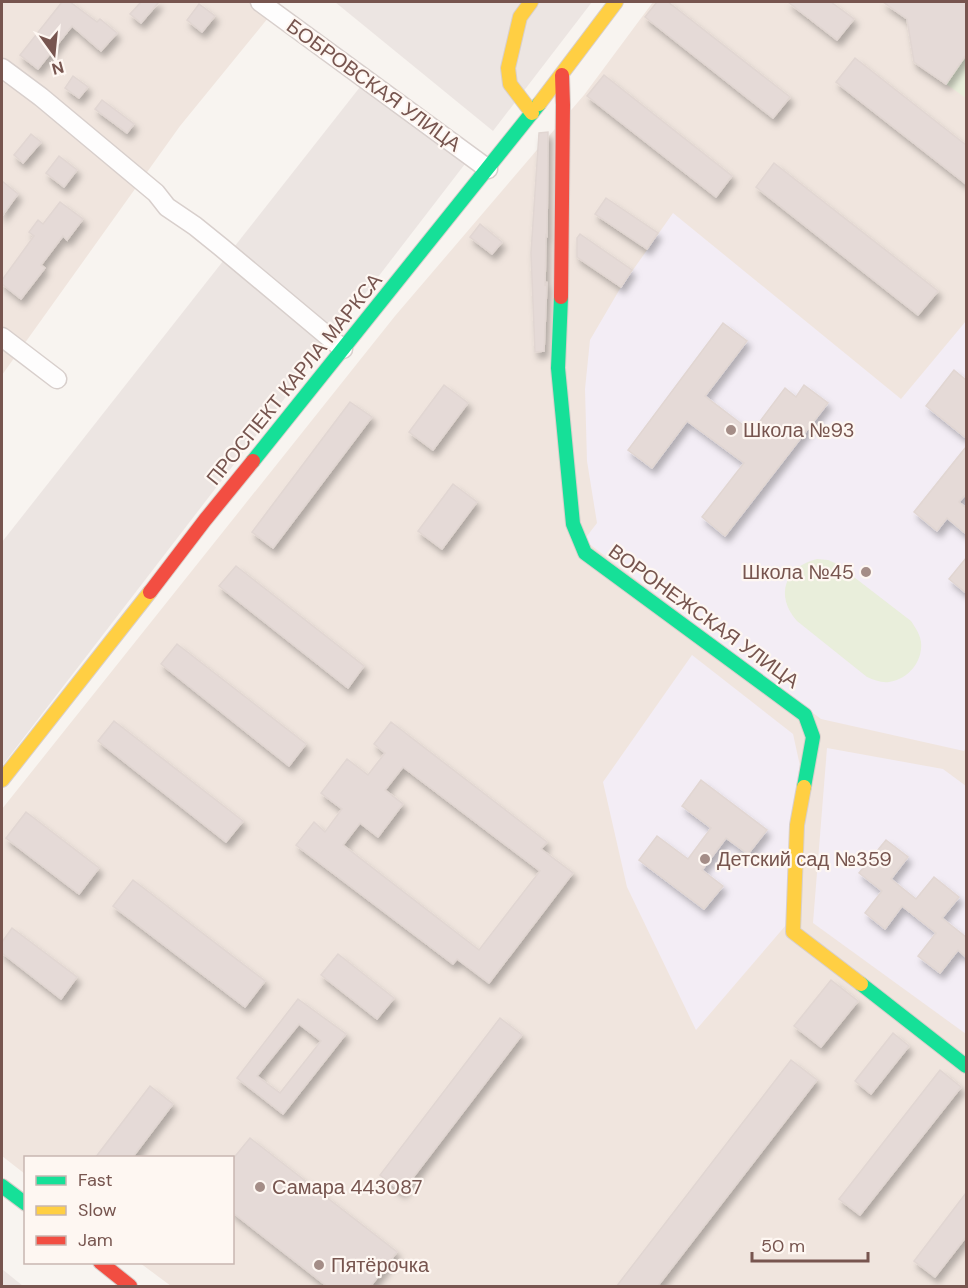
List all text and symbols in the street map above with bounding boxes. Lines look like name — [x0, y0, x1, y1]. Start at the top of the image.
street label: БОБРОВСКАЯ УЛИЦА — [282, 13, 467, 157]
north arrow — [24, 24, 84, 84]
text: N — [49, 56, 66, 80]
street label: ПРОСПЕКТ КАРЛА МАРКСА — [200, 267, 388, 490]
place label: Школа №93 — [743, 417, 855, 443]
marker: Школа №93 — [724, 423, 738, 437]
street label: ВОРОНЕЖСКАЯ УЛИЦА — [603, 538, 805, 694]
place label: Школа №45 — [742, 559, 854, 585]
marker: Школа №45 — [859, 565, 873, 579]
place label: Детский сад №359 — [717, 846, 892, 872]
marker: Детский сад №359 — [698, 852, 712, 866]
legend — [24, 1156, 234, 1264]
text: Fast — [78, 1168, 113, 1192]
place label: Самара 443087 — [272, 1174, 422, 1200]
marker: Самара 443087 — [253, 1180, 267, 1194]
text: Slow — [78, 1198, 117, 1222]
scale bar — [752, 1225, 868, 1263]
text: Jam — [78, 1228, 113, 1252]
text: 50 m — [761, 1234, 805, 1258]
place label: Пятёрочка — [331, 1252, 430, 1278]
marker: Пятёрочка — [312, 1258, 326, 1272]

